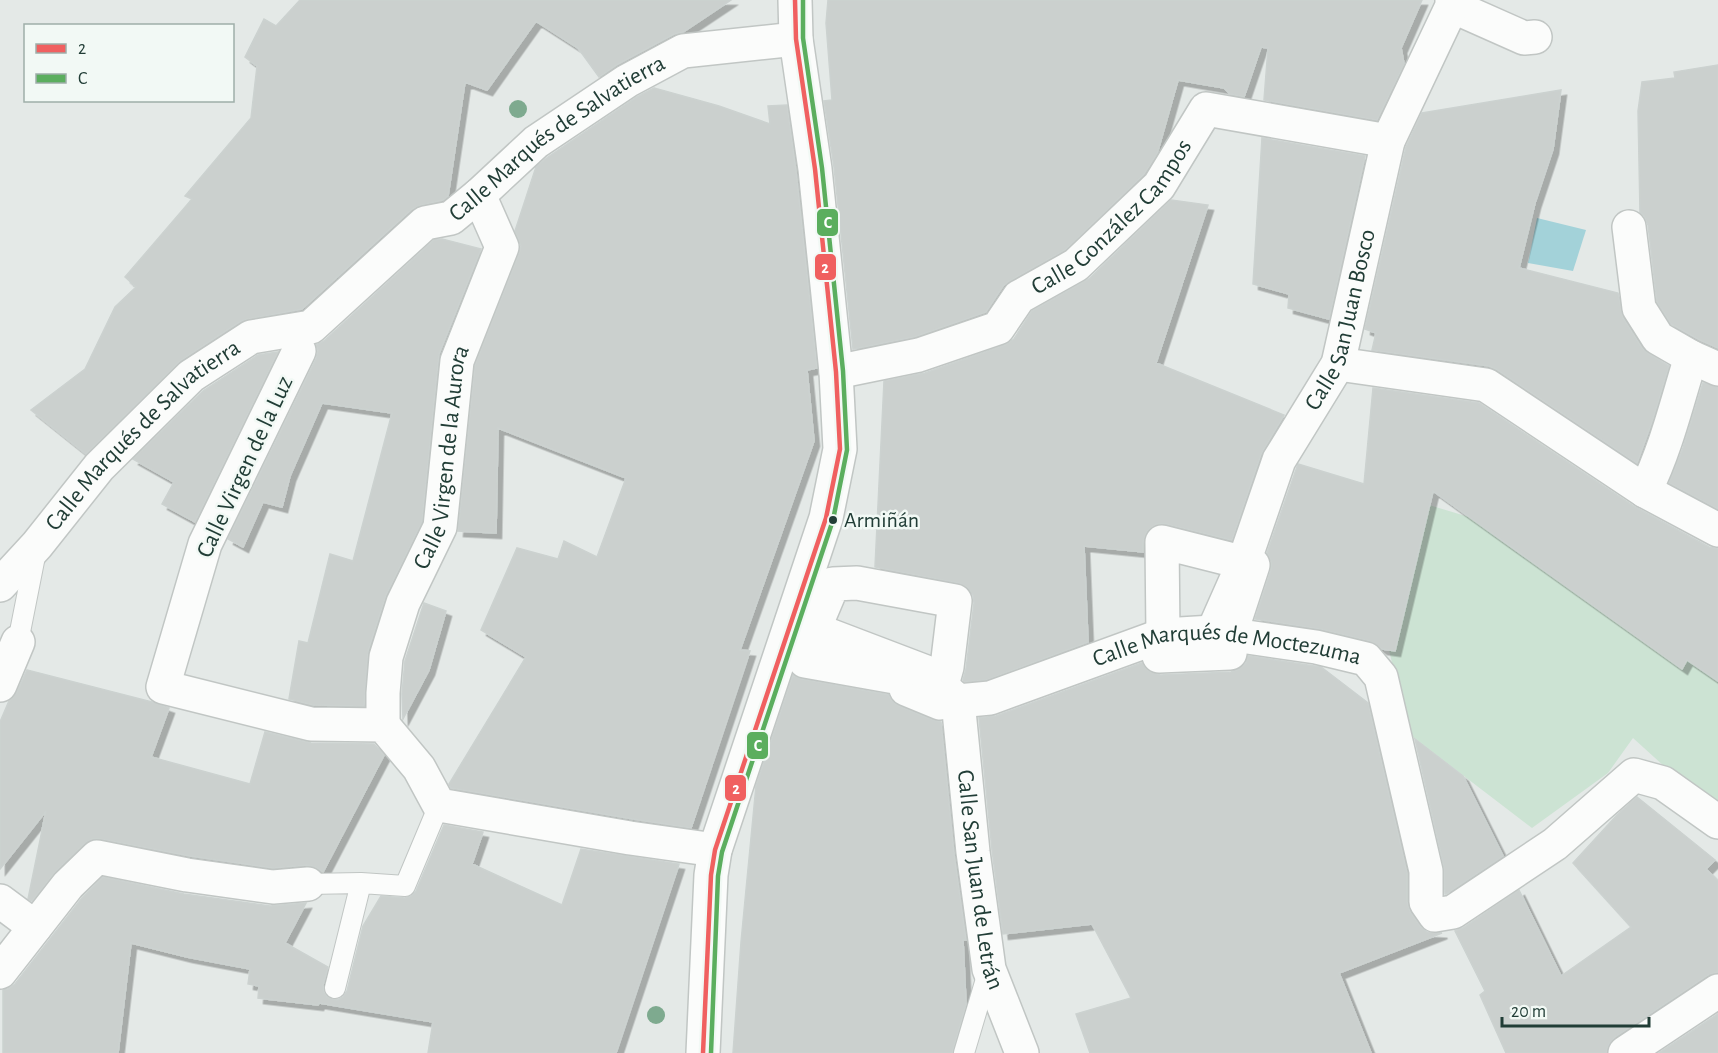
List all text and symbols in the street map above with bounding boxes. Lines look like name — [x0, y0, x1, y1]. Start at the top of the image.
legend — [24, 24, 234, 102]
text: 2 — [78, 40, 86, 58]
street label: Calle Marqués de Salvatierra — [445, 51, 669, 226]
text: C — [78, 70, 87, 88]
street label: Calle González Campos — [1028, 135, 1196, 299]
line badge: C — [816, 208, 839, 237]
text: C — [824, 215, 833, 231]
street label: Calle San Juan Bosco — [1301, 227, 1380, 414]
line badge: 2 — [814, 253, 837, 281]
text: 2 — [821, 260, 829, 276]
street label: Calle Marqués de Salvatierra — [41, 335, 245, 535]
street label: Calle Virgen de la Aurora — [409, 342, 474, 573]
street label: Calle Virgen de la Luz — [192, 372, 298, 561]
place label: Armiñán — [844, 509, 919, 531]
marker: Armiñán — [827, 514, 839, 526]
text: Calle Marqués de Moctezuma — [1090, 620, 1363, 671]
street label: Calle Marqués de Moctezuma — [1090, 650, 1364, 678]
line badge: C — [746, 731, 769, 760]
text: C — [754, 738, 763, 754]
street label: Calle San Juan de Letrán — [953, 769, 1008, 993]
line badge: 2 — [724, 774, 747, 802]
text: 2 — [732, 781, 740, 797]
scale bar — [1502, 990, 1649, 1028]
text: 20 m — [1511, 1003, 1546, 1021]

